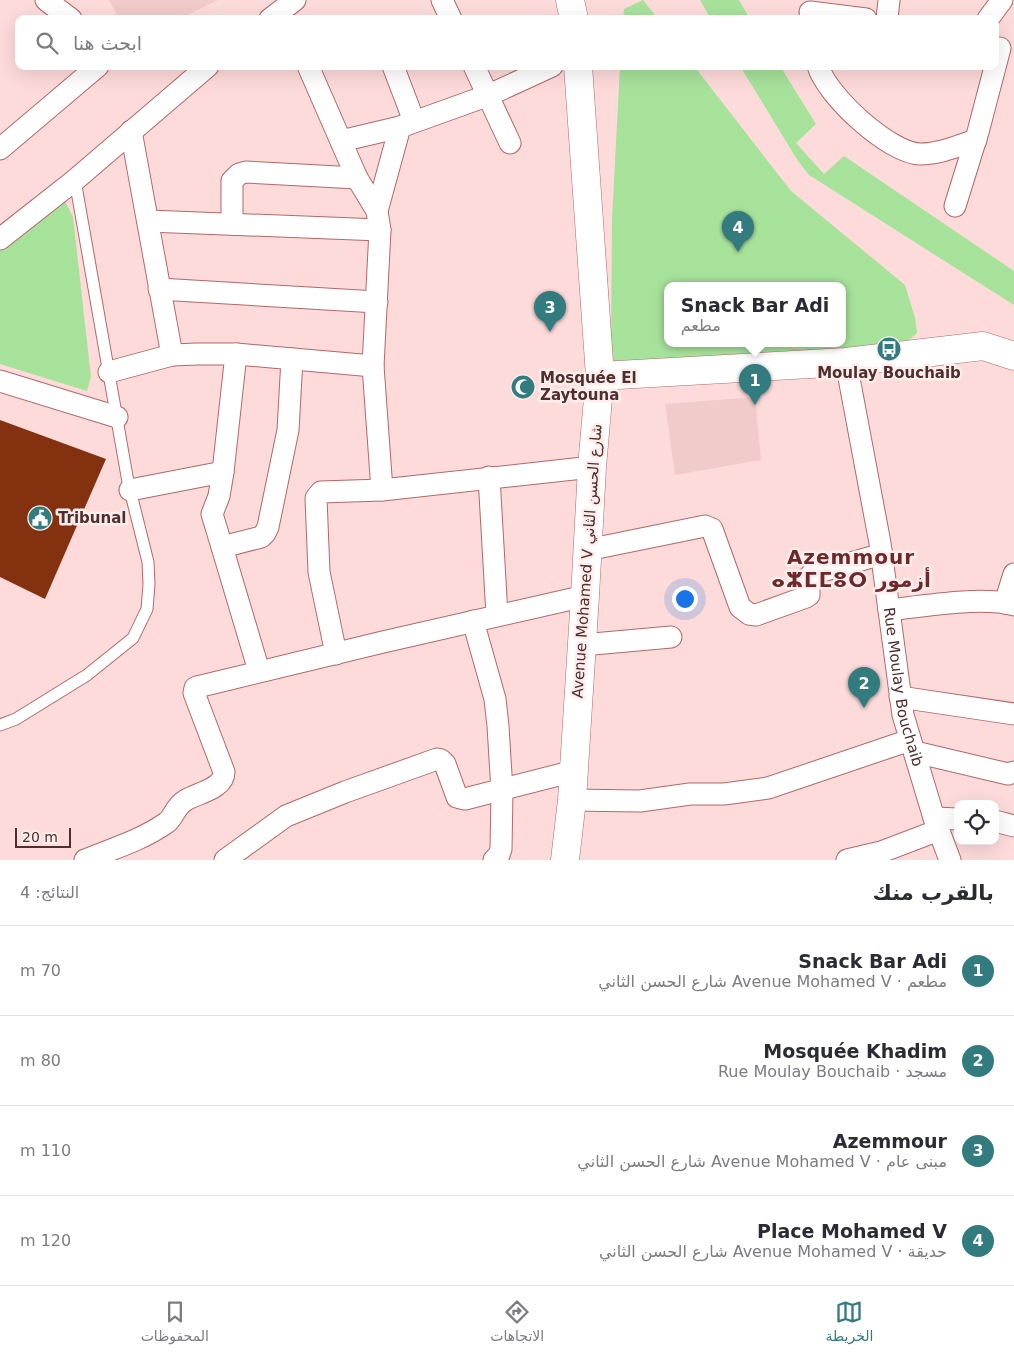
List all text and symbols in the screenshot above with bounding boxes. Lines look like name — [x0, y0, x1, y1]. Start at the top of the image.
search box — [15, 15, 999, 70]
icon: search — [33, 29, 61, 57]
text: ابحث هنا — [73, 32, 142, 54]
pin: 4 — [722, 211, 754, 252]
popup — [664, 282, 846, 347]
pin: 3 — [534, 291, 566, 332]
text: Snack Bar Adi — [681, 294, 829, 316]
text: مطعم — [681, 316, 721, 335]
bus stop icon: Moulay Bouchaib — [876, 336, 902, 362]
pin: 1 — [739, 364, 771, 405]
place label: Moulay Bouchaib — [817, 364, 961, 382]
place label: Mosquée El Zaytouna — [540, 369, 637, 404]
mosque icon: Mosquée El Zaytouna — [510, 374, 536, 400]
street label: Avenue Mohamed V شارع الحسن الثاني — [568, 423, 607, 699]
public building icon: Tribunal — [27, 505, 53, 531]
place label: Tribunal — [58, 509, 126, 527]
district label: Azemmour ⴰⵣⵎⵎⵓⵔ أزمور — [771, 545, 931, 592]
your location — [672, 586, 698, 612]
street label: Rue Moulay Bouchaib — [880, 606, 927, 768]
pin: 2 — [848, 667, 880, 708]
map controls — [954, 800, 999, 845]
button: locate — [954, 800, 999, 845]
scale bar — [15, 825, 71, 848]
text: 20 m — [22, 829, 58, 845]
text: بالقرب منك — [873, 881, 994, 905]
text: النتائج: 4 — [20, 883, 79, 902]
text: Snack Bar Adi — [798, 950, 947, 972]
text: 70 m — [20, 961, 61, 980]
text: 1 — [972, 961, 984, 980]
text: مطعم · Avenue Mohamed V شارع الحسن الثاني — [598, 972, 947, 991]
text: Mosquée Khadim — [763, 1040, 947, 1062]
text: 80 m — [20, 1051, 61, 1070]
text: 2 — [972, 1051, 984, 1070]
text: مسجد · Rue Moulay Bouchaib — [718, 1062, 947, 1081]
text: Azemmour — [833, 1130, 947, 1152]
text: 110 m — [20, 1141, 71, 1160]
text: 3 — [972, 1141, 984, 1160]
text: مبنى عام · Avenue Mohamed V شارع الحسن الثاني — [577, 1152, 947, 1171]
text: Place Mohamed V — [757, 1220, 947, 1242]
text: 120 m — [20, 1231, 71, 1250]
text: 4 — [972, 1231, 984, 1250]
text: حديقة · Avenue Mohamed V شارع الحسن الثاني — [599, 1242, 947, 1261]
tab: المحفوظات — [141, 1298, 209, 1344]
tab: الاتجاهات — [490, 1298, 544, 1344]
tab: الخريطة — [826, 1298, 873, 1344]

